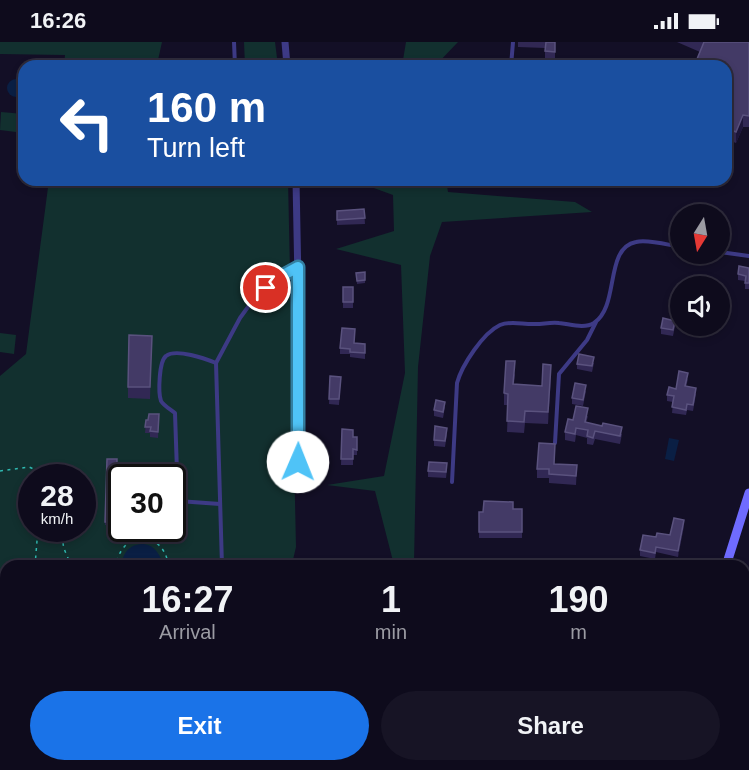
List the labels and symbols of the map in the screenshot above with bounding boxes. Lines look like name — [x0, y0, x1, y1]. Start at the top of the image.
north arrow — [670, 204, 730, 264]
pin — [240, 262, 291, 313]
position arrow — [266, 430, 330, 494]
speed limit sign: 30 — [108, 464, 186, 542]

